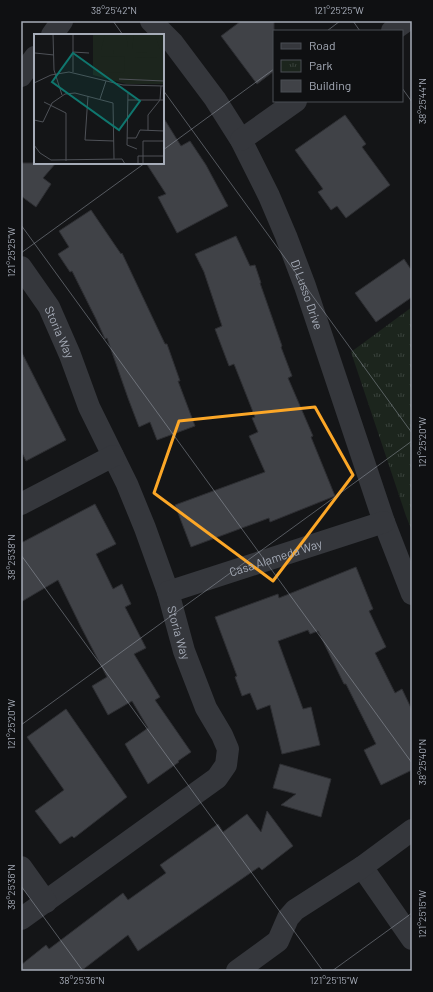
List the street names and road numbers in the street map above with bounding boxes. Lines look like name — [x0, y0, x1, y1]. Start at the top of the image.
street label: Di Lusso Drive — [289, 257, 326, 331]
street label: Storia Way — [42, 304, 78, 360]
street label: Casa Alameda Way — [227, 535, 324, 579]
street label: Storia Way — [165, 604, 194, 662]

